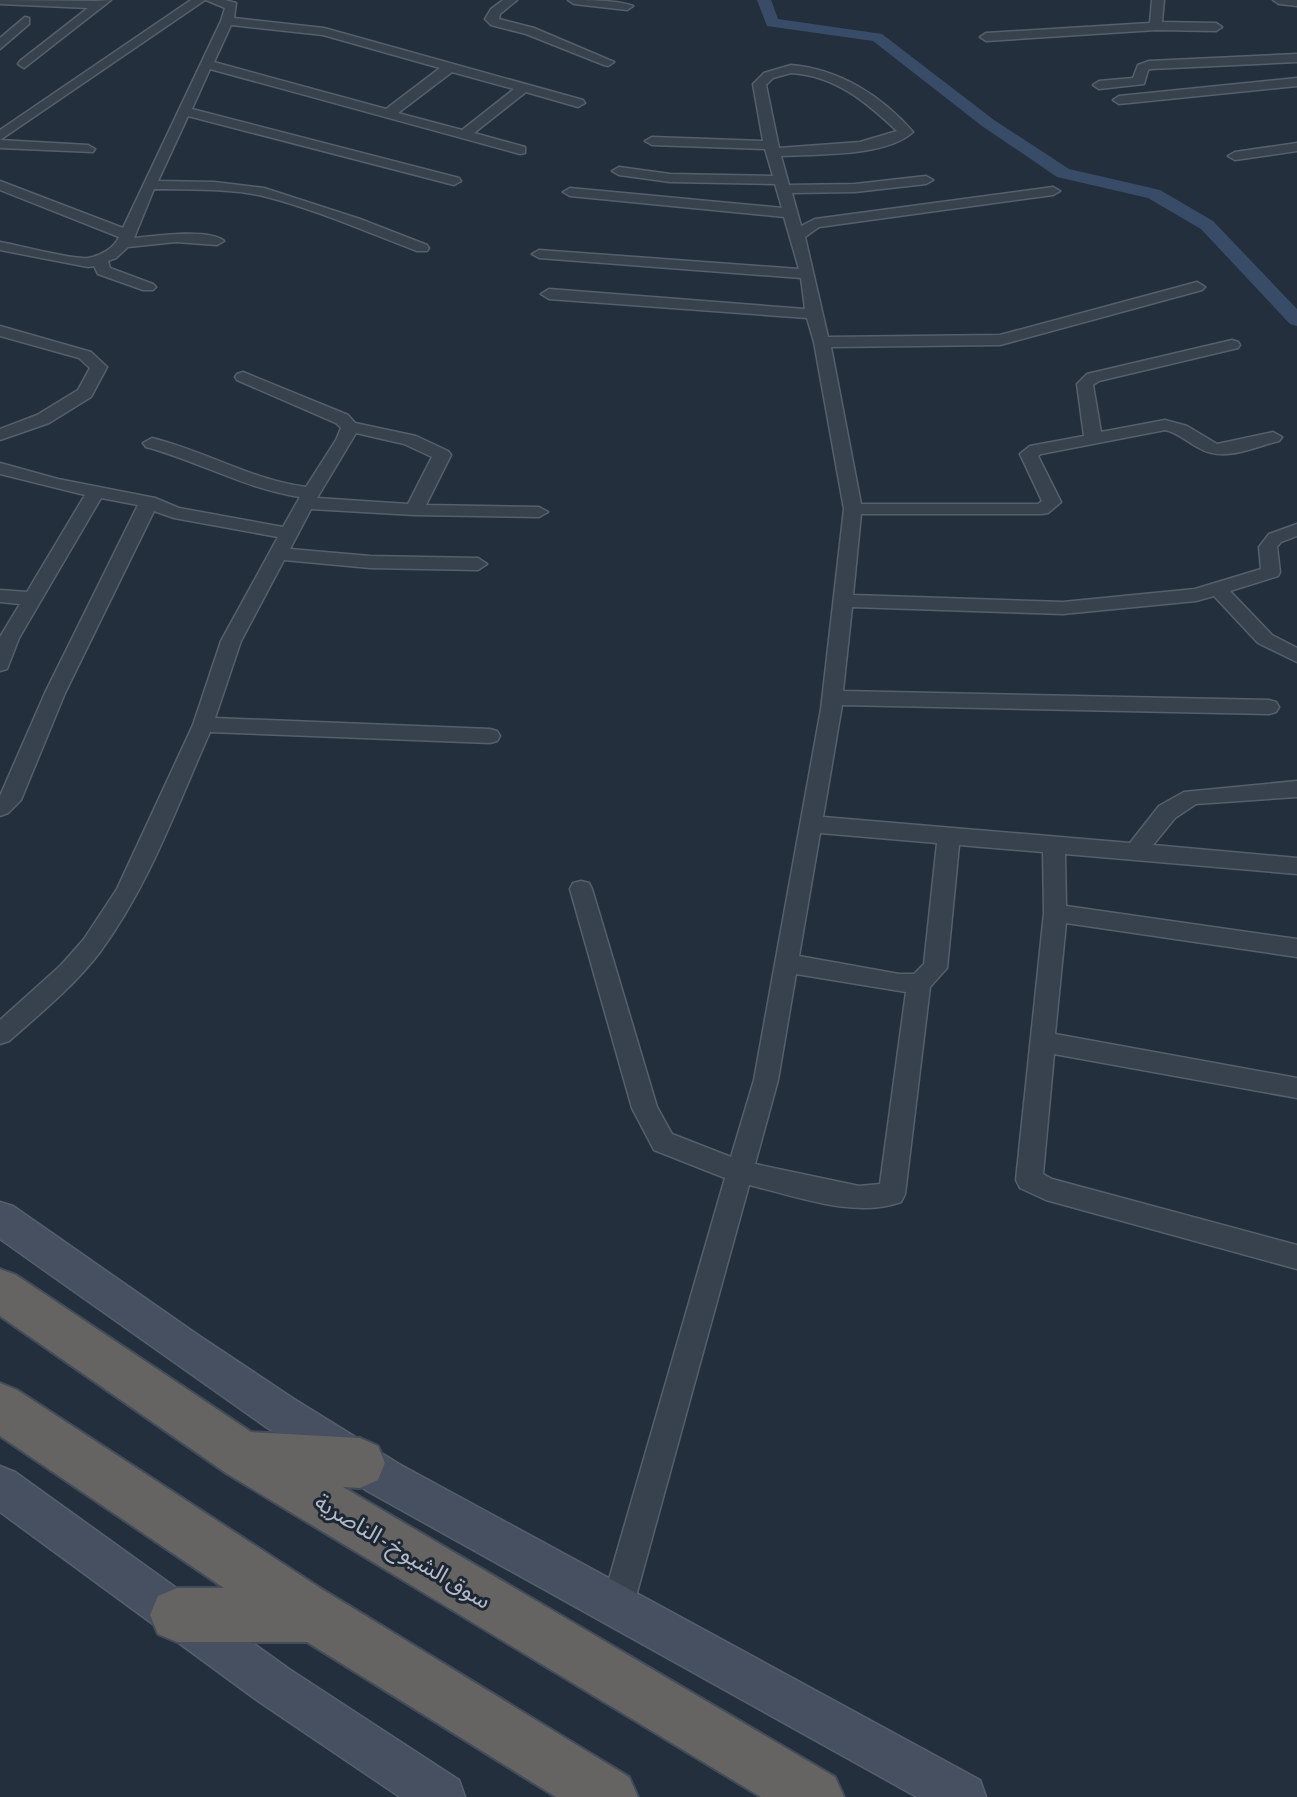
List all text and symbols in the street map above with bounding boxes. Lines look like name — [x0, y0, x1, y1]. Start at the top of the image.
street label: سوق الشيوخ - الناصرية — [308, 1488, 496, 1617]

